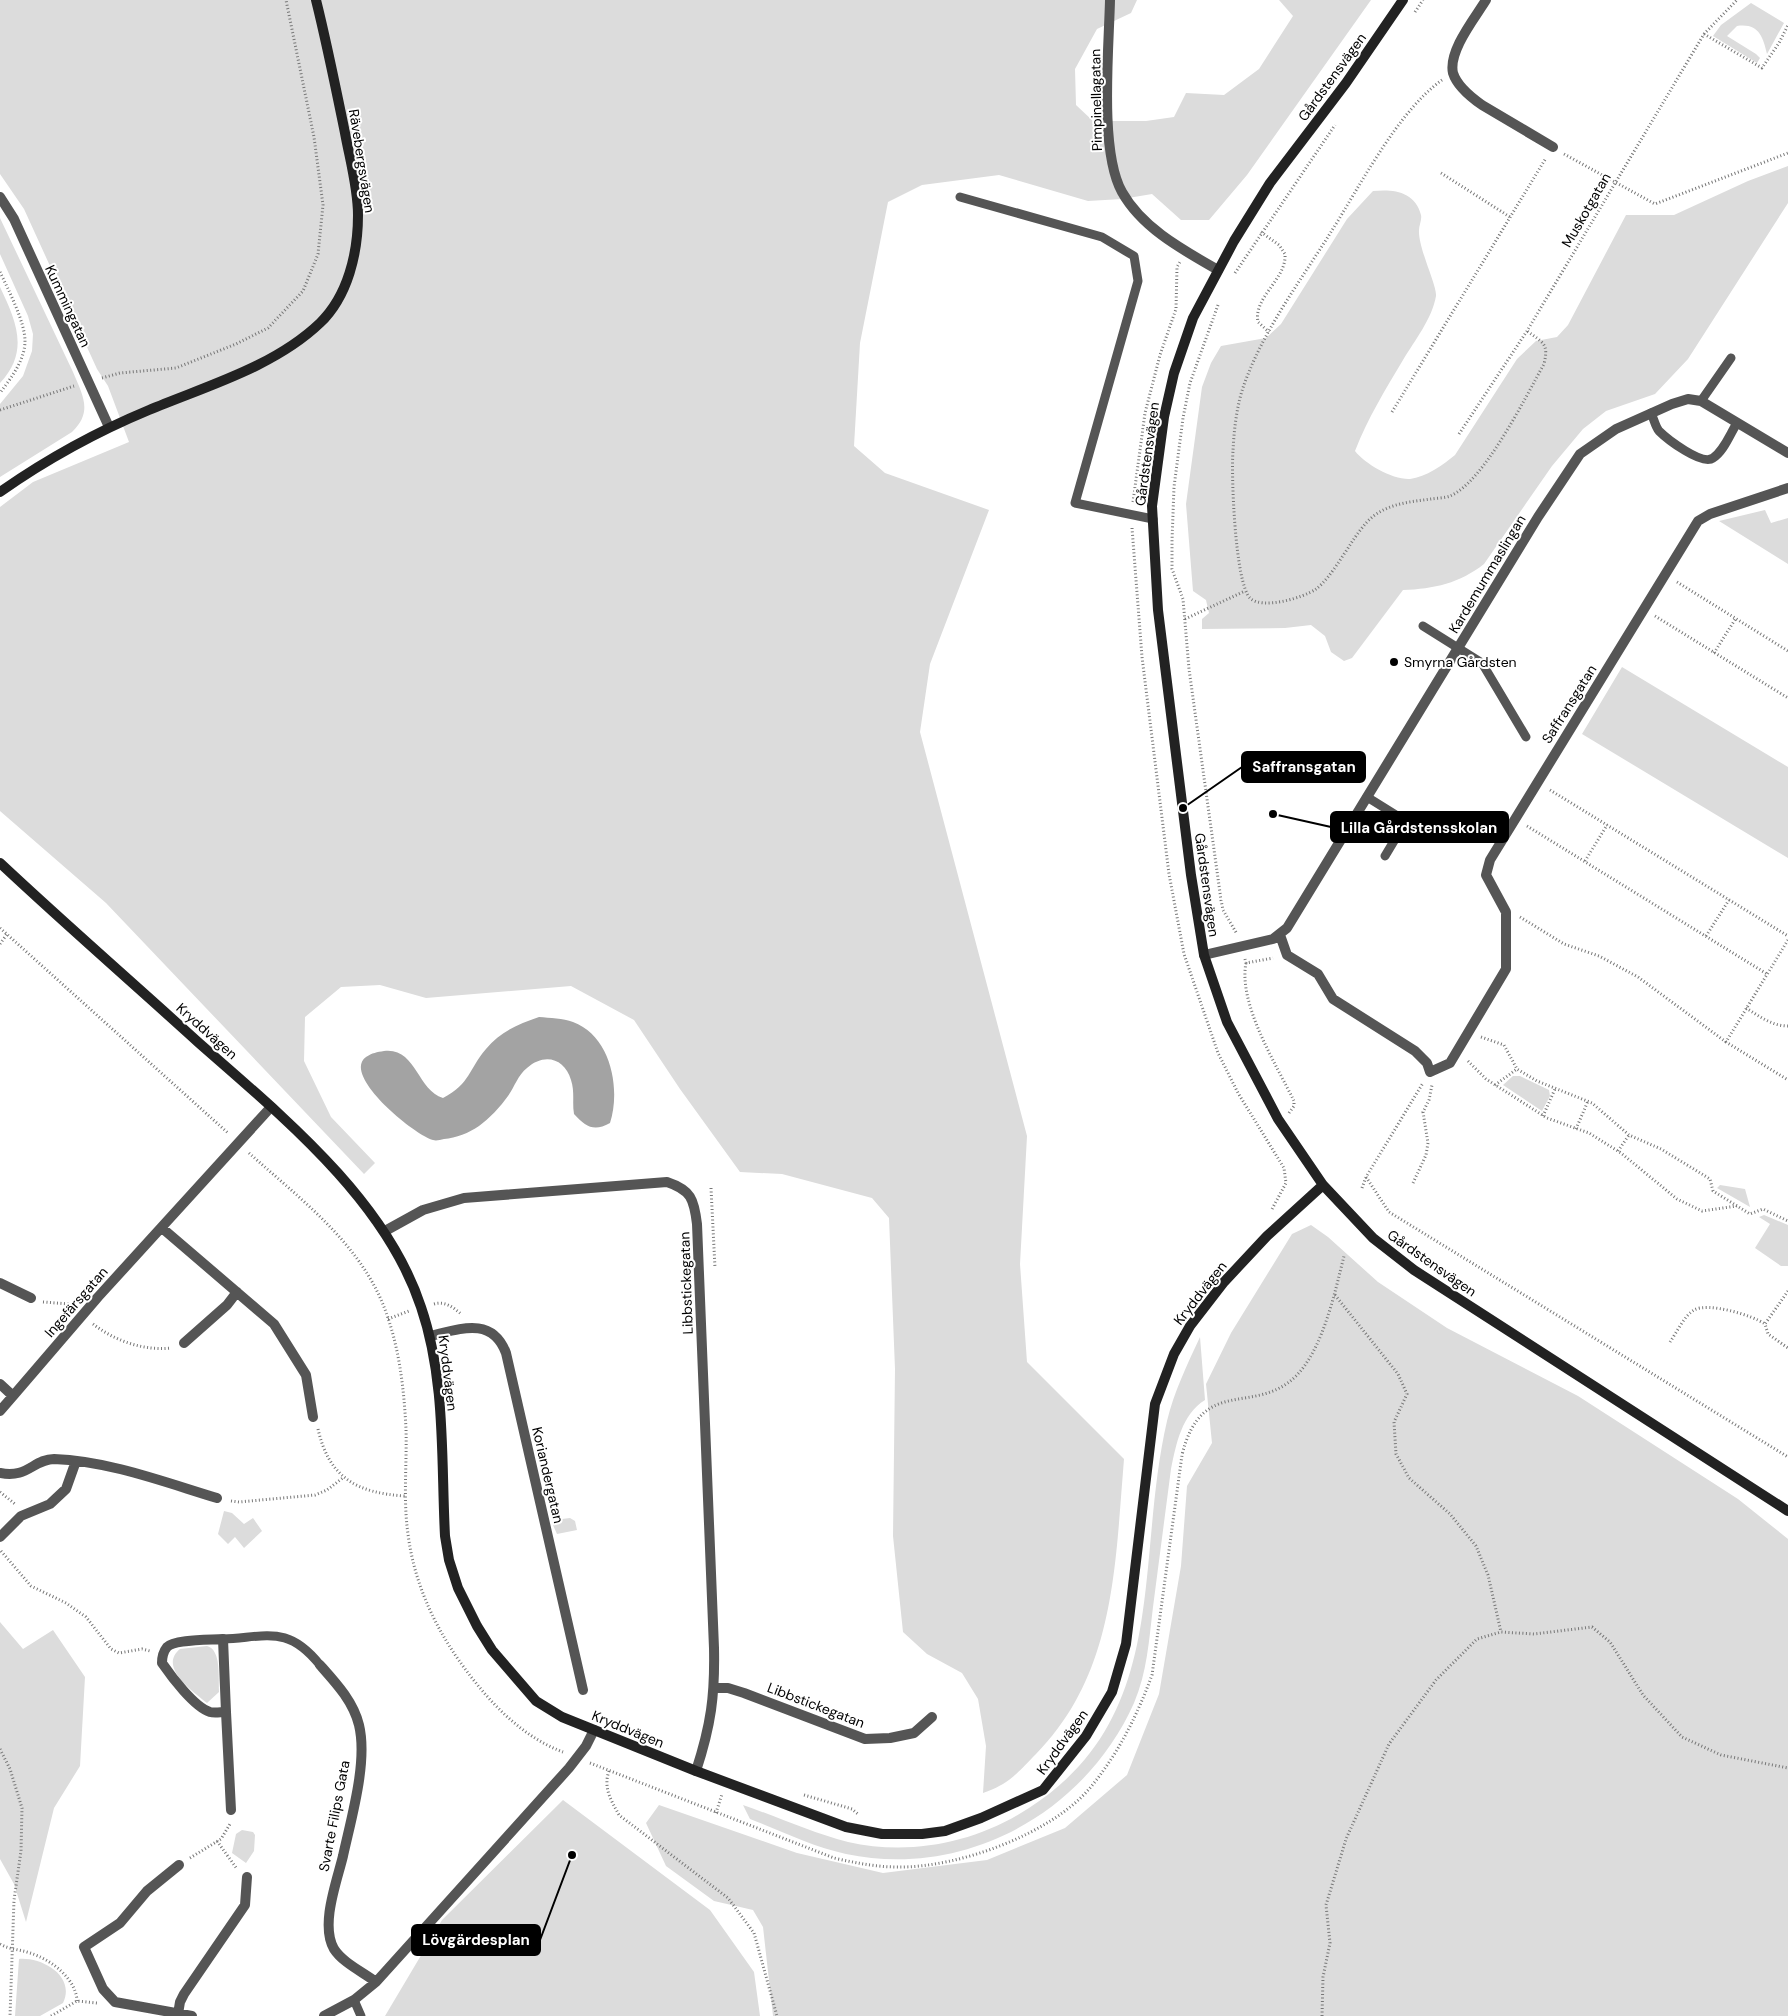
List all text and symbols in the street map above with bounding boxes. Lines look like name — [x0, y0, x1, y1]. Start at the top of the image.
street label: Gårdstensvägen — [1294, 29, 1370, 125]
street label: Pimpinellagatan — [1086, 49, 1106, 151]
street label: Rävebergsvägen — [345, 108, 379, 214]
street label: Muskotgatan — [1557, 169, 1615, 251]
street label: Kummingatan — [41, 262, 95, 350]
street label: Gårdstensvägen — [1131, 401, 1163, 507]
street label: Kardemummaslingan — [1444, 511, 1530, 637]
place label: Smyrna Gårdsten — [1404, 653, 1517, 671]
marker: Smyrna Gårdsten — [1388, 656, 1400, 668]
street label: Saffransgatan — [1538, 661, 1600, 747]
callout: Saffransgatan — [1242, 752, 1365, 782]
text: Saffransgatan — [1252, 757, 1356, 777]
callout: Lilla Gårdstensskolan — [1331, 812, 1508, 842]
text: Lilla Gårdstensskolan — [1341, 818, 1497, 838]
street label: Gårdstensvägen — [1191, 832, 1223, 938]
street label: Kryddvägen — [173, 999, 241, 1063]
street label: Gårdstensvägen — [1384, 1226, 1480, 1300]
street label: Libbstickegatan — [675, 1231, 697, 1335]
street label: Kryddvägen — [1169, 1257, 1231, 1329]
street label: Ingefärsgatan — [41, 1263, 111, 1341]
street label: Kryddvägen — [434, 1334, 462, 1412]
street label: Koriandergatan — [528, 1425, 568, 1525]
street label: Libbstickegatan — [765, 1678, 867, 1732]
street label: Kryddvägen — [589, 1706, 667, 1752]
street label: Kryddvägen — [1032, 1706, 1092, 1778]
street label: Svarte Filips Gata — [314, 1759, 354, 1873]
callout: Lövgärdesplan — [412, 1925, 540, 1955]
text: Lövgärdesplan — [422, 1930, 530, 1950]

